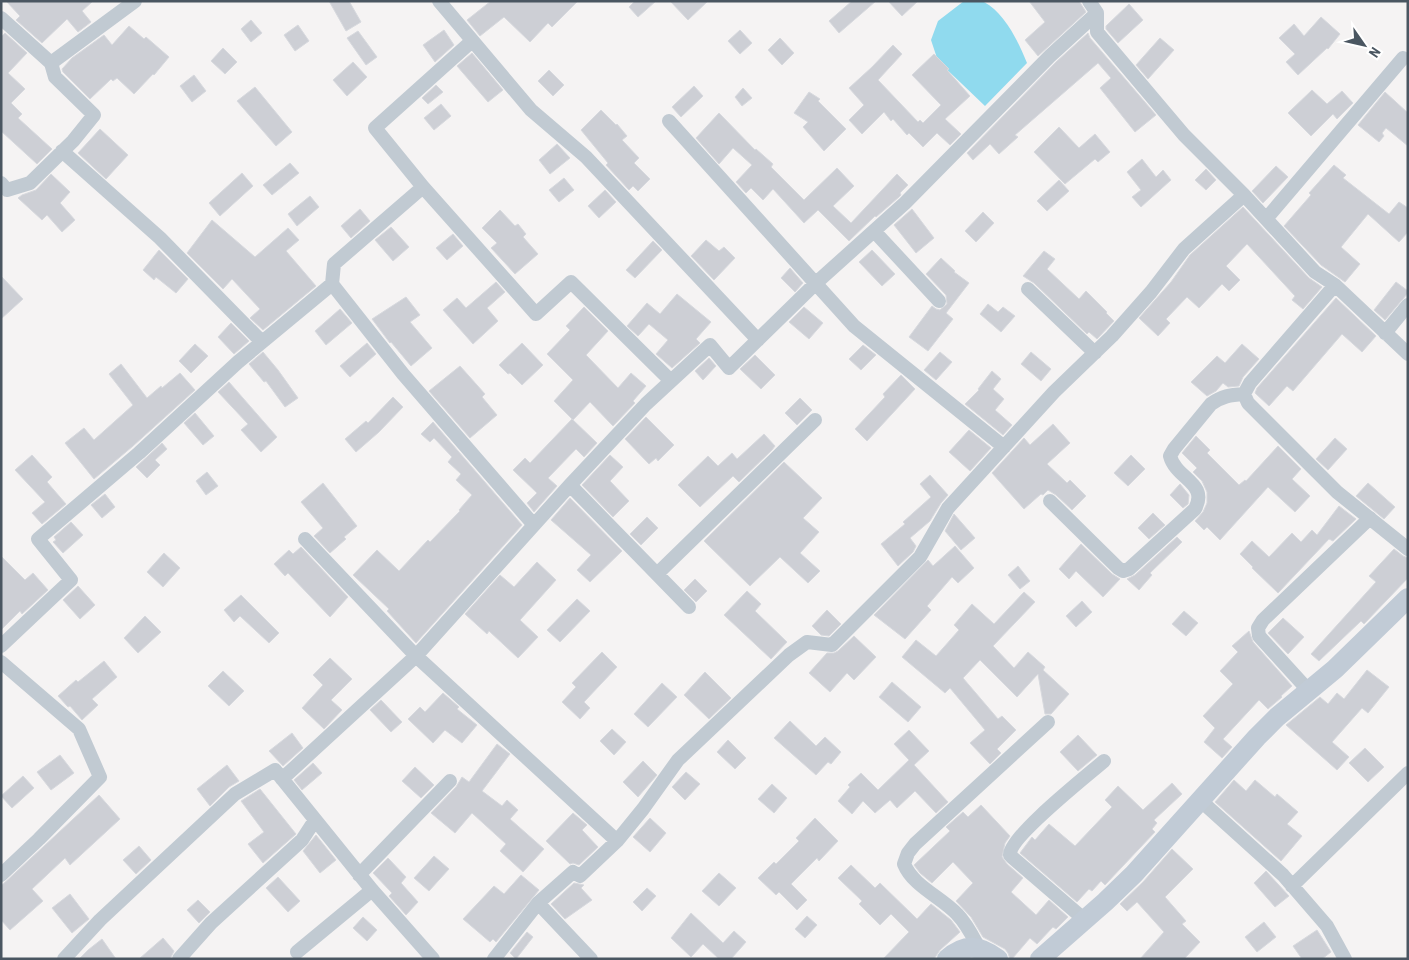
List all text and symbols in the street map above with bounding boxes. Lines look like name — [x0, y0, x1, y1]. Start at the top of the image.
north arrow — [1339, 20, 1389, 70]
text: N — [1366, 44, 1384, 60]

